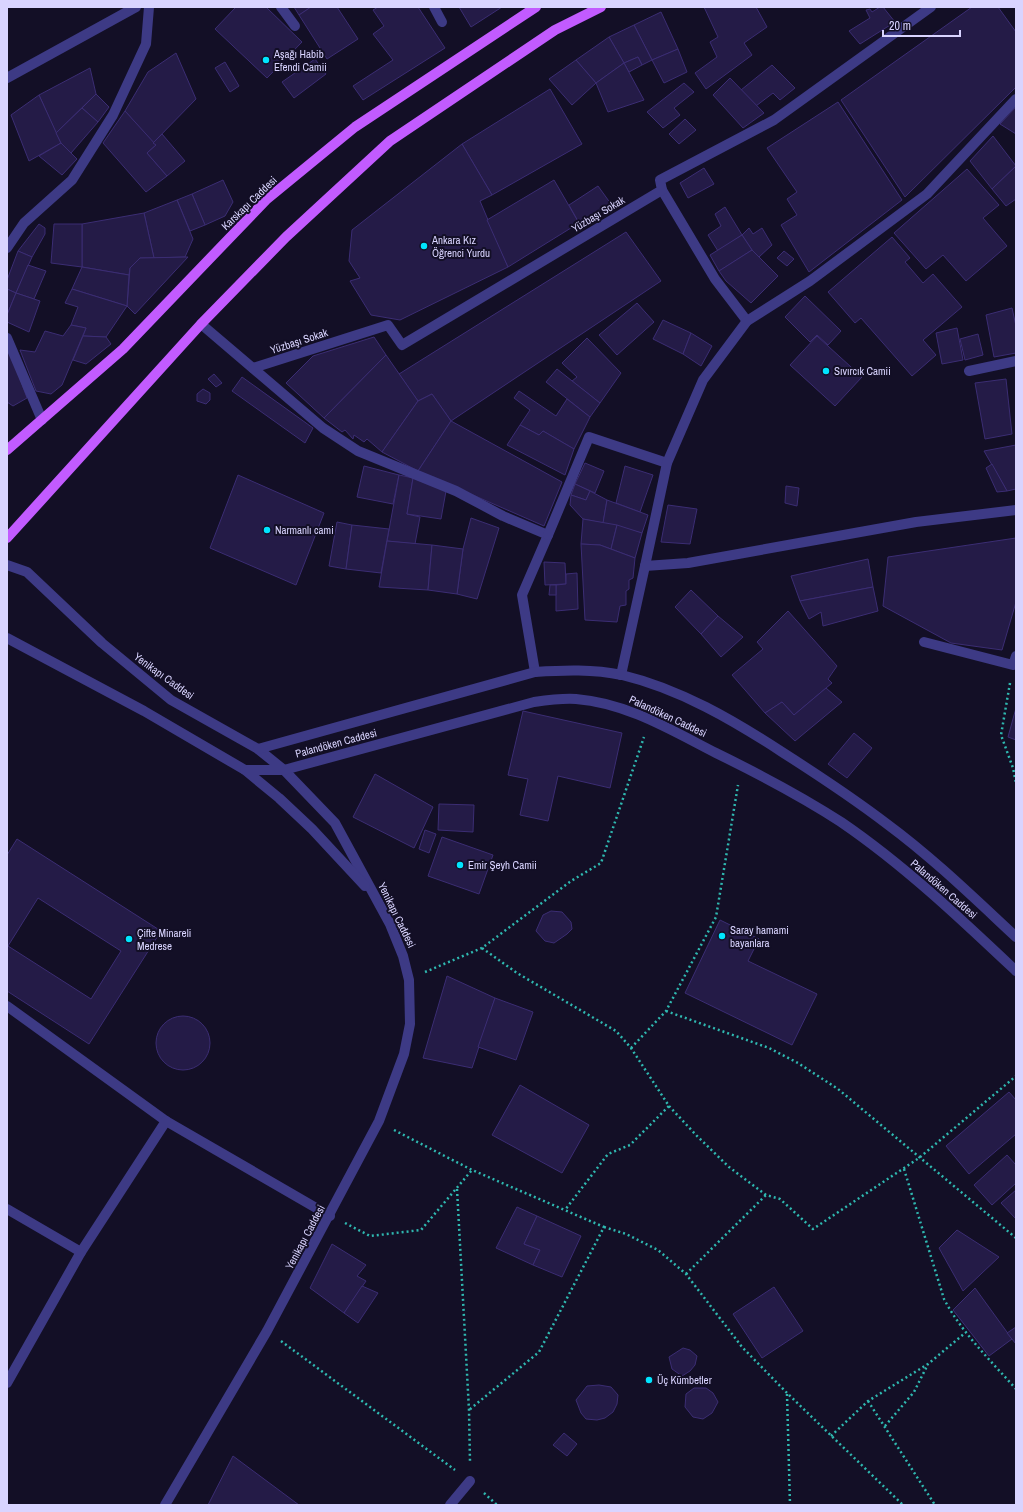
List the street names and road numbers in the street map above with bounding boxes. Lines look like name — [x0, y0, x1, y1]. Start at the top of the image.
street label: Karskapı Caddesi — [218, 173, 280, 233]
street label: Yüzbaşı Sokak — [569, 192, 628, 235]
street label: Yüzbaşı Sokak — [268, 325, 330, 357]
street label: Yenikapı Caddesi — [131, 649, 197, 703]
street label: Palandöken Caddesi — [627, 692, 709, 740]
street label: Palandöken Caddesi — [294, 725, 378, 761]
street label: Palandöken Caddesi — [908, 856, 980, 922]
street label: Yenikapı Caddesi — [375, 880, 419, 950]
street label: Yenikapı Caddesi — [282, 1202, 328, 1272]

